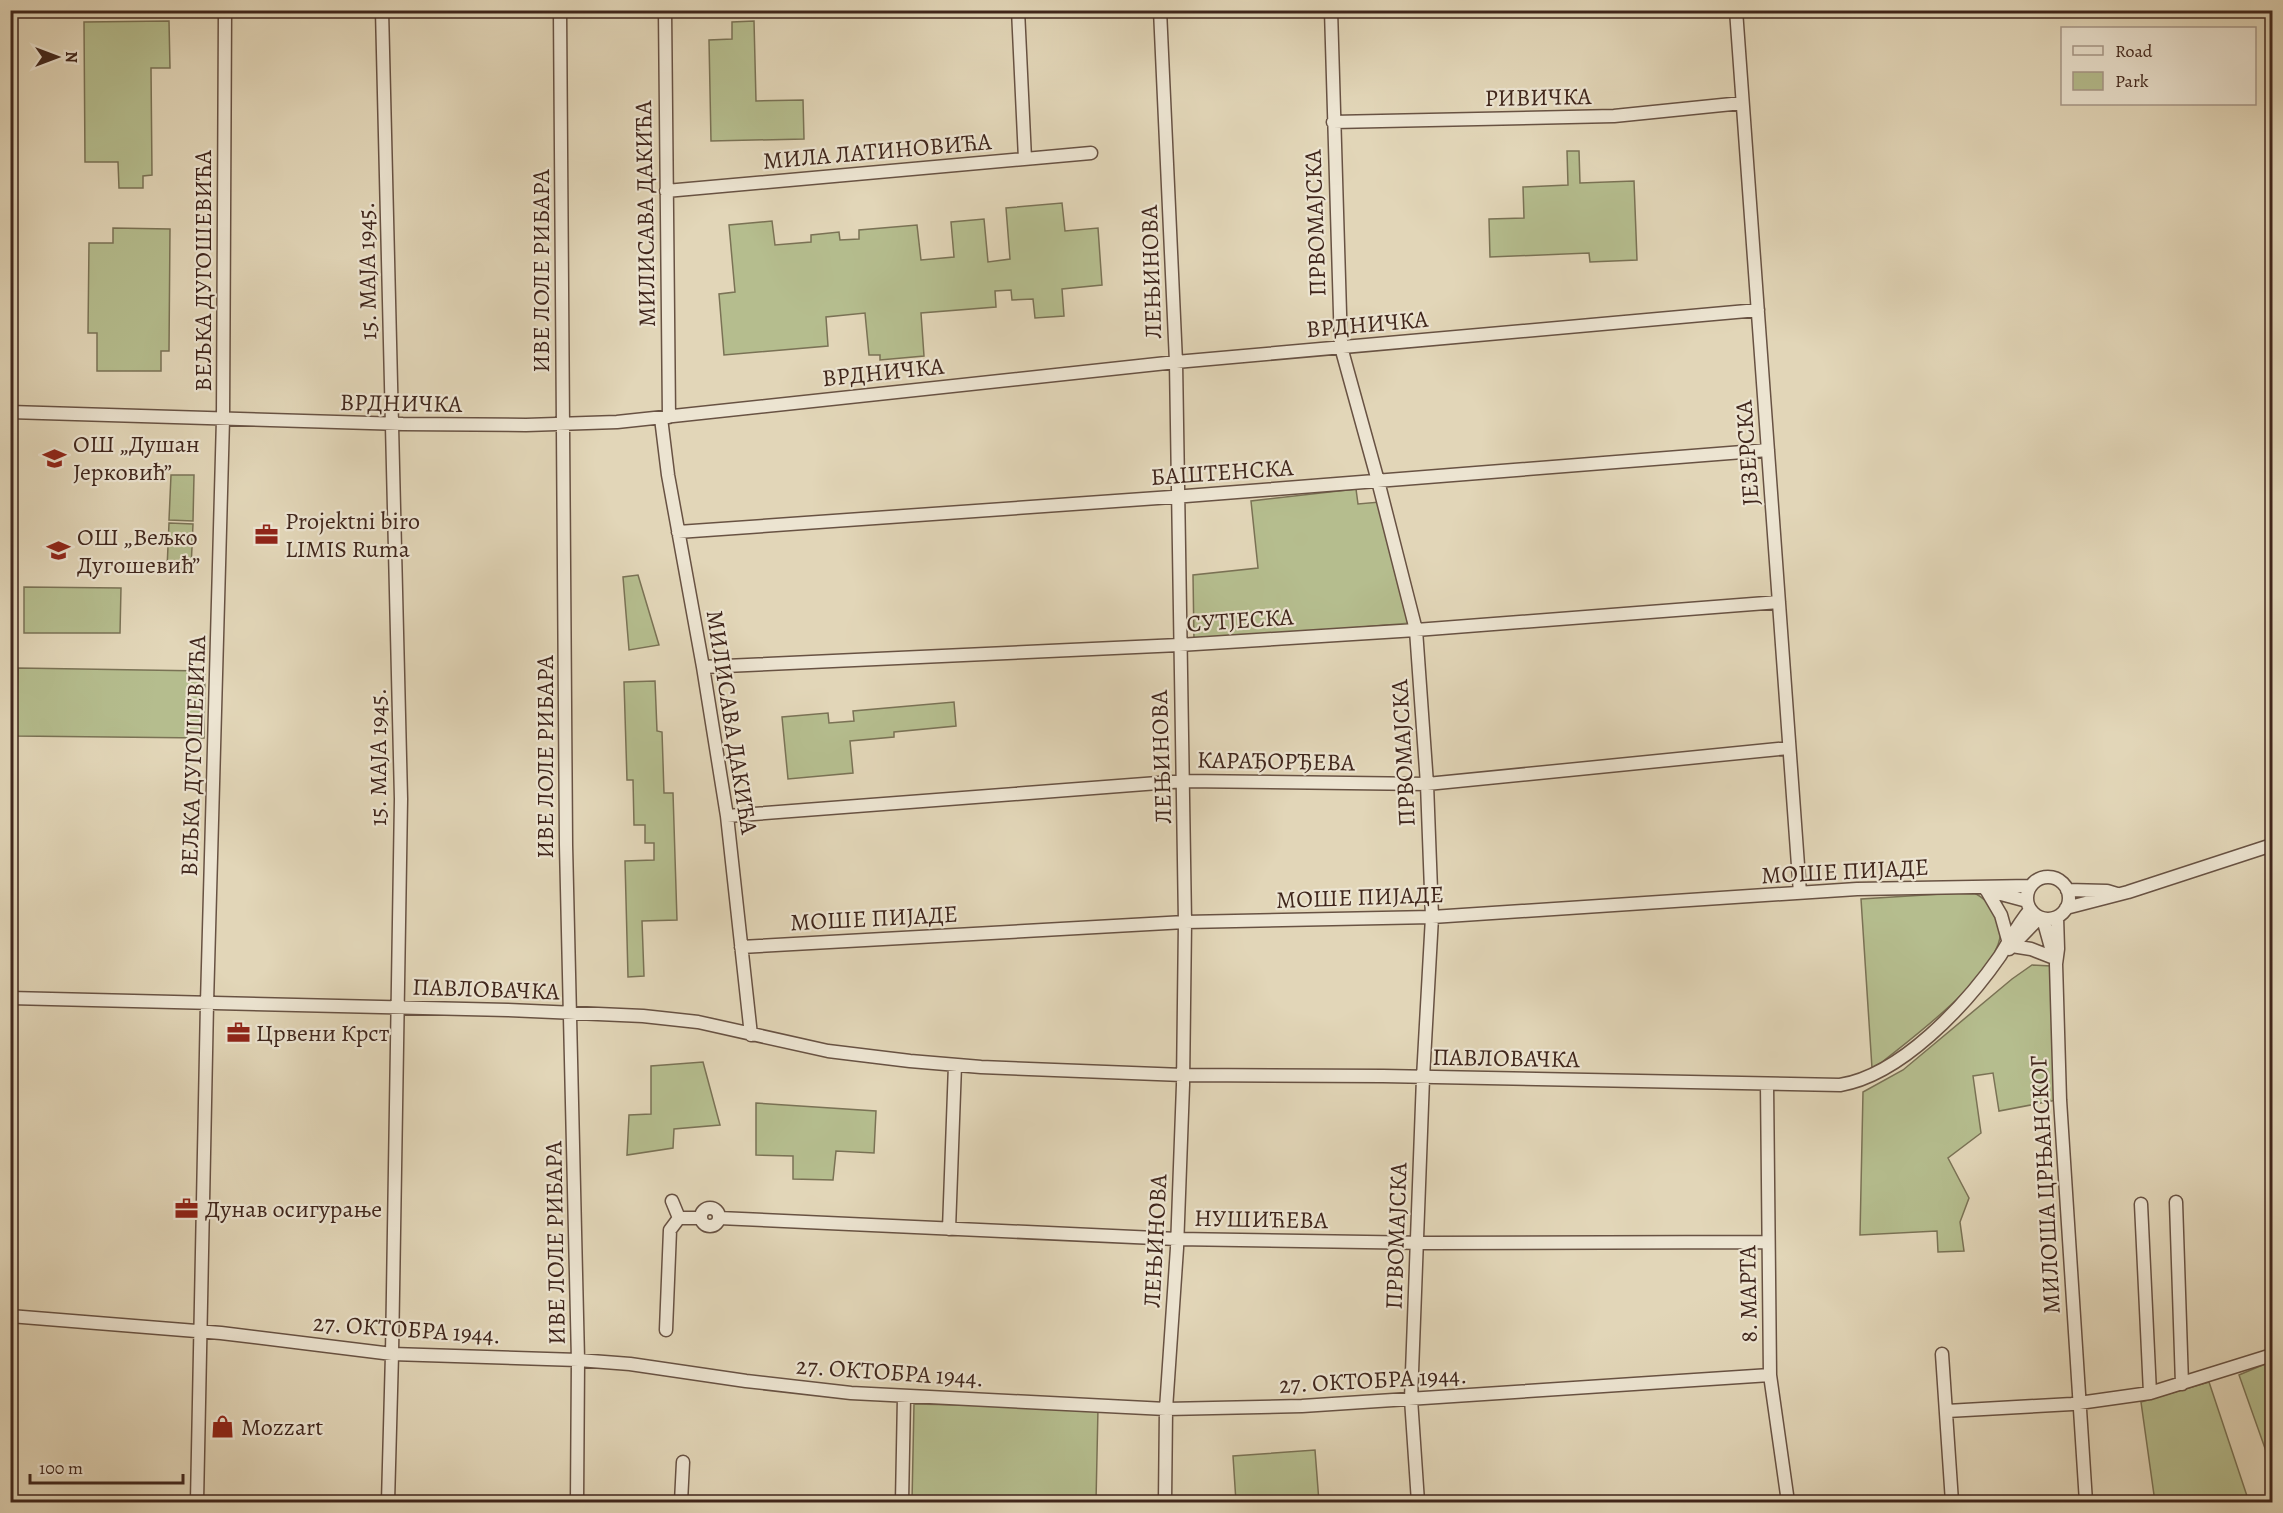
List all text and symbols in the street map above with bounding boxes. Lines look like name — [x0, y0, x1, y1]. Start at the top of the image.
north arrow — [27, 27, 87, 87]
legend — [2061, 27, 2256, 105]
text: Road — [2115, 39, 2153, 63]
text: N — [60, 51, 82, 63]
text: Park — [2115, 69, 2149, 93]
street label: РИВИЧКА — [1484, 80, 1593, 114]
street label: МИЛИСАВА ДАКИЋА — [627, 99, 663, 328]
street label: МИЛА ЛАТИНОВИЋА — [761, 125, 994, 177]
street label: ПРВОМАЈСКА — [1296, 148, 1334, 297]
street label: ВЕЉКА ДУГОШЕВИЋА — [187, 149, 219, 392]
street label: ИВЕ ЛОЛЕ РИБАРА — [525, 168, 557, 373]
street label: 15. МАЈА 1945. — [350, 202, 384, 340]
street label: ЛЕЊИНОВА — [1133, 204, 1169, 339]
street label: ВРДНИЧКА — [1305, 303, 1430, 345]
street label: ВРДНИЧКА — [820, 350, 946, 394]
street label: ВРДНИЧКА — [340, 386, 463, 420]
street label: ЈЕЗЕРСКА — [1727, 398, 1767, 507]
place label: ОШ „Душан Јерковић” — [73, 428, 200, 488]
school or university icon: ОШ „Душан Јерковић” — [42, 445, 68, 471]
street label: БАШТЕНСКА — [1150, 451, 1295, 493]
place label: Projektni biro LIMIS Ruma — [285, 505, 420, 565]
place label: ОШ „Вељко Дугошевић” — [77, 521, 200, 581]
office icon: Projektni biro LIMIS Ruma — [254, 522, 280, 548]
school or university icon: ОШ „Вељко Дугошевић” — [46, 538, 72, 564]
street label: СУТЈЕСКА — [1185, 600, 1296, 640]
street label: МИЛИСАВА ДАКИЋА — [698, 608, 766, 837]
street label: ВЕЉКА ДУГОШЕВИЋА — [173, 634, 213, 877]
street label: ИВЕ ЛОЛЕ РИБАРА — [529, 654, 561, 859]
street label: ПРВОМАЈСКА — [1383, 678, 1423, 827]
street label: 15. МАЈА 1945. — [362, 688, 394, 826]
street label: ЛЕЊИНОВА — [1143, 689, 1179, 824]
street label: КАРАЂОРЂЕВА — [1197, 744, 1356, 778]
street label: МОШЕ ПИЈАДЕ — [1760, 851, 1930, 891]
street label: МОШЕ ПИЈАДЕ — [1276, 878, 1444, 916]
street label: МОШЕ ПИЈАДЕ — [789, 898, 959, 938]
street label: ПАВЛОВАЧКА — [412, 970, 561, 1008]
place label: Црвени Крст — [256, 1017, 390, 1049]
office icon: Црвени Крст — [225, 1020, 251, 1046]
street label: ПАВЛОВАЧКА — [1432, 1041, 1581, 1075]
street label: МИЛОША ЦРЊАНСКОГ — [2022, 1055, 2068, 1315]
street label: ИВЕ ЛОЛЕ РИБАРА — [537, 1140, 573, 1345]
street label: ПРВОМАЈСКА — [1377, 1161, 1415, 1310]
street label: ЛЕЊИНОВА — [1136, 1172, 1175, 1309]
place label: Дунав осигурање — [205, 1193, 382, 1225]
office icon: Дунав осигурање — [174, 1196, 200, 1222]
street label: НУШИЋЕВА — [1194, 1202, 1329, 1236]
street label: 8. МАРТА — [1731, 1244, 1765, 1343]
street label: 27. ОКТОБРА 1944. — [312, 1306, 502, 1352]
street label: 27. ОКТОБРА 1944. — [795, 1349, 985, 1395]
street label: 27. ОКТОБРА 1944. — [1278, 1359, 1468, 1401]
place label: Mozzart — [241, 1411, 323, 1443]
shop icon: Mozzart — [210, 1414, 236, 1440]
scale bar — [30, 1447, 183, 1485]
text: 100 m — [39, 1456, 83, 1480]

